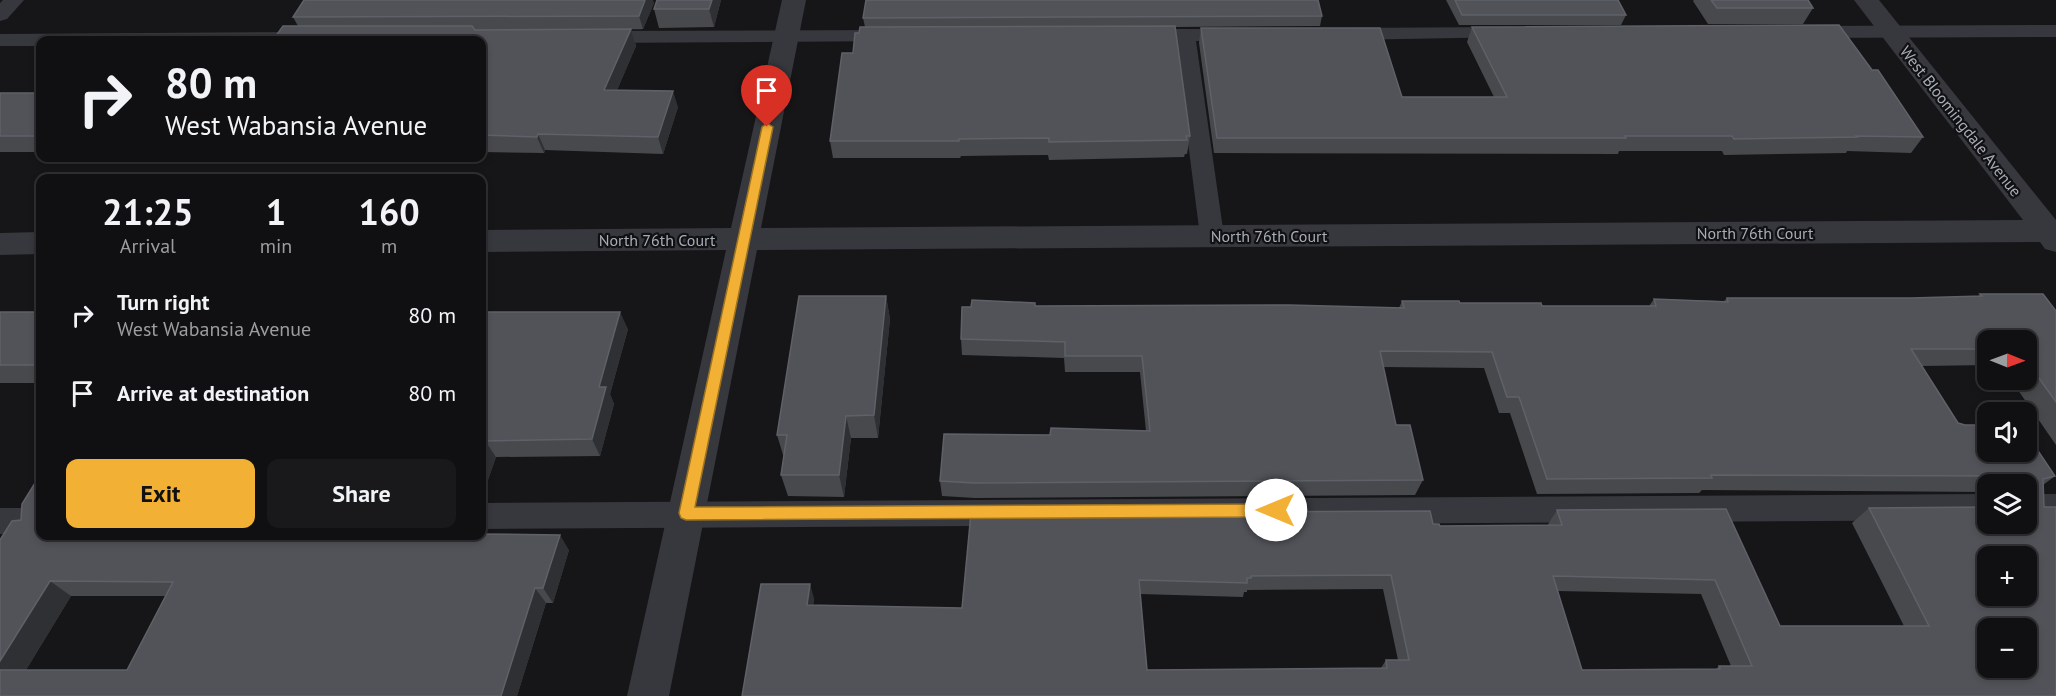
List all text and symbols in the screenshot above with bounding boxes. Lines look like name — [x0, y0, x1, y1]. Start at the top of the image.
street label: West Bloomingdale Avenue — [1896, 42, 2026, 200]
text: 80 m — [165, 55, 257, 110]
icon: right — [66, 60, 144, 138]
pin — [741, 65, 792, 127]
icon: arrive — [750, 74, 783, 107]
text: West Wabansia Avenue — [165, 108, 427, 142]
text: 21:25 — [102, 188, 194, 235]
text: 1 — [266, 188, 286, 235]
text: 160 — [359, 188, 420, 235]
street label: North 76th Court — [1697, 223, 1814, 243]
street label: North 76th Court — [1211, 226, 1328, 246]
street label: North 76th Court — [599, 230, 716, 250]
text: Arrival — [120, 233, 176, 259]
text: min — [260, 233, 292, 259]
text: m — [381, 233, 397, 259]
text: Turn right — [117, 288, 209, 316]
icon: right — [66, 299, 99, 332]
text: 80 m — [408, 301, 456, 329]
text: West Wabansia Avenue — [117, 316, 311, 342]
north arrow — [1977, 330, 2037, 390]
map controls — [1977, 330, 2037, 678]
icon: arrive — [66, 377, 99, 410]
text: Arrive at destination — [117, 379, 309, 407]
text: 80 m — [408, 379, 456, 407]
button: sound — [1977, 402, 2037, 462]
button: Exit — [66, 459, 255, 528]
button: Share — [267, 459, 456, 528]
button: layers — [1977, 474, 2037, 534]
position arrow — [1244, 478, 1308, 542]
button: + — [1977, 546, 2037, 606]
button: − — [1977, 618, 2037, 678]

